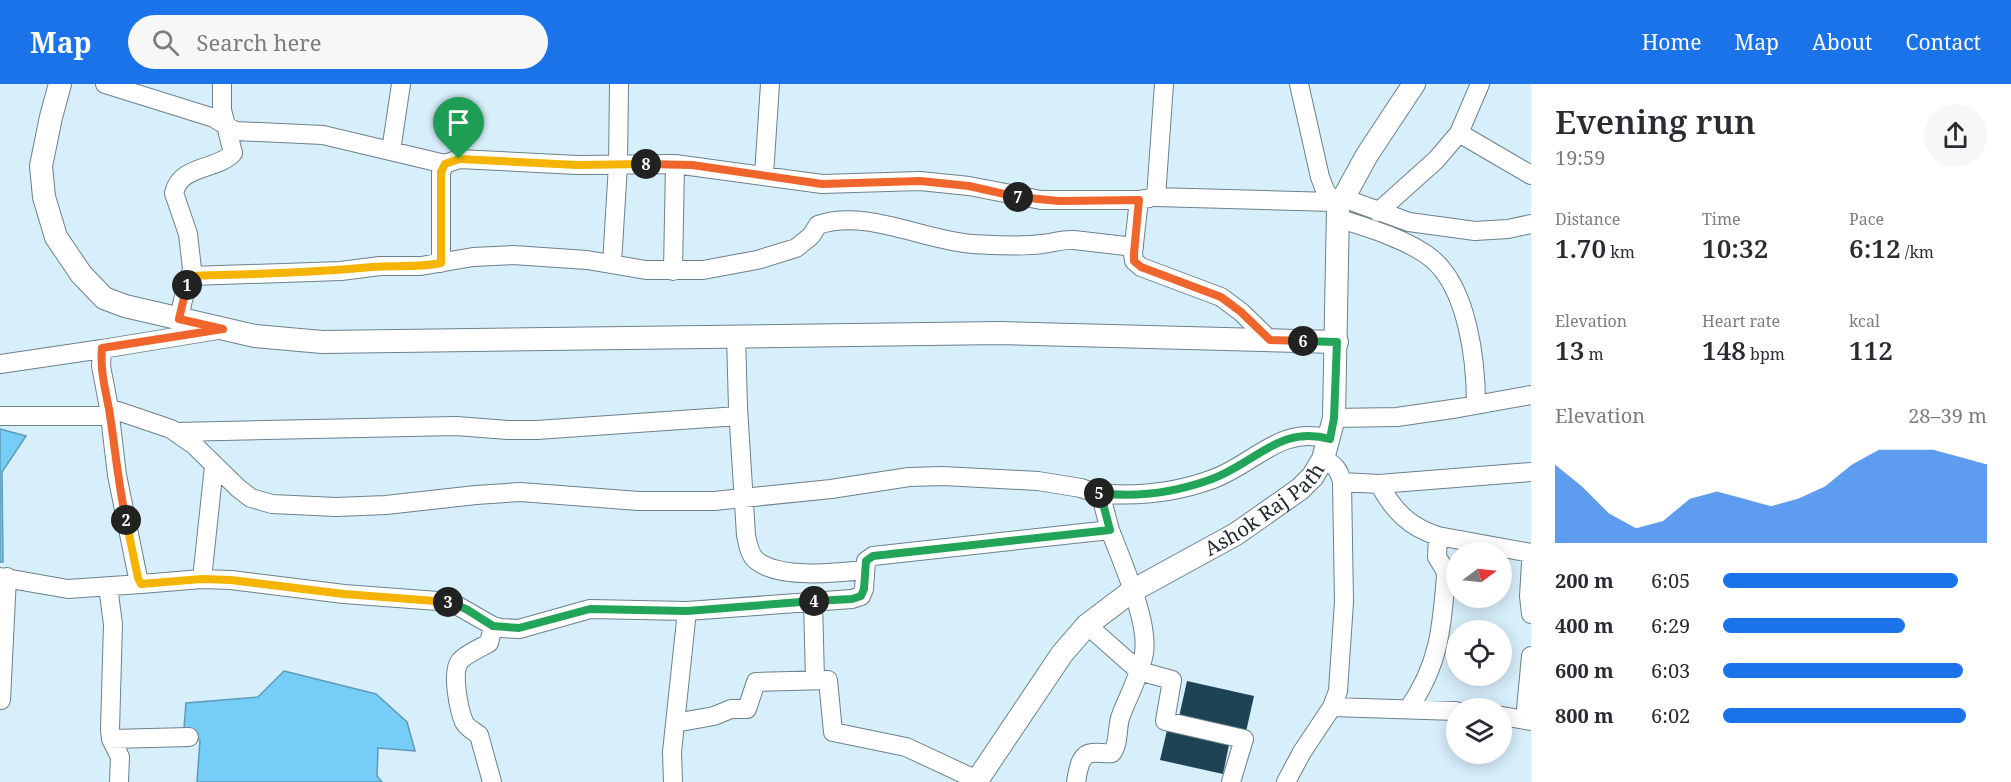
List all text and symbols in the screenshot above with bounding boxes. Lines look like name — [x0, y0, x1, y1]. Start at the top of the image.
search box — [128, 15, 548, 69]
text: Map — [30, 23, 92, 61]
icon: search — [149, 26, 182, 59]
text: Search here — [197, 27, 321, 57]
text: Home — [1642, 28, 1702, 56]
text: Map — [1735, 28, 1779, 56]
text: About — [1812, 28, 1873, 56]
text: Contact — [1906, 28, 1981, 56]
pin — [433, 97, 484, 159]
text: Evening run — [1555, 99, 1756, 144]
button: share — [1924, 104, 1987, 167]
icon: arrive — [442, 106, 475, 139]
text: 19:59 — [1555, 144, 1605, 171]
pin: 8 — [631, 149, 661, 179]
text: 8 — [641, 153, 651, 175]
pin: 7 — [1003, 182, 1033, 212]
text: 7 — [1013, 186, 1023, 208]
text: Distance — [1555, 208, 1620, 230]
text: Time — [1702, 208, 1741, 230]
text: Pace — [1849, 208, 1884, 230]
text: 1.70 — [1555, 230, 1606, 266]
text: 10:32 — [1702, 230, 1768, 266]
text: 6:12 — [1849, 230, 1901, 266]
text: km — [1606, 241, 1635, 263]
text: /km — [1901, 241, 1934, 263]
pin: 1 — [172, 270, 202, 300]
text: 1 — [182, 274, 192, 296]
text: Elevation — [1555, 310, 1627, 332]
text: Heart rate — [1702, 310, 1780, 332]
text: kcal — [1849, 310, 1880, 332]
pin: 6 — [1288, 326, 1318, 356]
text: 6 — [1298, 330, 1308, 352]
text: 13 — [1555, 332, 1584, 368]
text: 148 — [1702, 332, 1746, 368]
text: 112 — [1849, 332, 1893, 368]
text: m — [1584, 343, 1604, 365]
text: bpm — [1746, 343, 1785, 365]
text: Elevation — [1555, 402, 1645, 429]
text: 28–39 m — [1908, 402, 1987, 429]
street label: Ashok Raj Path — [1199, 458, 1331, 562]
pin: 5 — [1084, 478, 1114, 508]
text: 5 — [1094, 482, 1104, 504]
pin: 2 — [111, 505, 141, 535]
text: 2 — [121, 509, 131, 531]
north arrow — [1446, 542, 1512, 608]
map controls — [1446, 542, 1512, 764]
text: 200 m — [1555, 567, 1614, 594]
text: 6:05 — [1651, 567, 1690, 594]
pin: 4 — [799, 586, 829, 616]
pin: 3 — [433, 587, 463, 617]
text: 4 — [809, 590, 819, 612]
text: 3 — [443, 591, 453, 613]
text: 400 m — [1555, 612, 1614, 639]
text: 6:29 — [1651, 612, 1690, 639]
button: locate — [1446, 620, 1512, 686]
text: 600 m — [1555, 657, 1614, 684]
text: 6:03 — [1651, 657, 1690, 684]
button: layers — [1446, 698, 1512, 764]
text: 800 m — [1555, 702, 1614, 729]
text: 6:02 — [1651, 702, 1690, 729]

